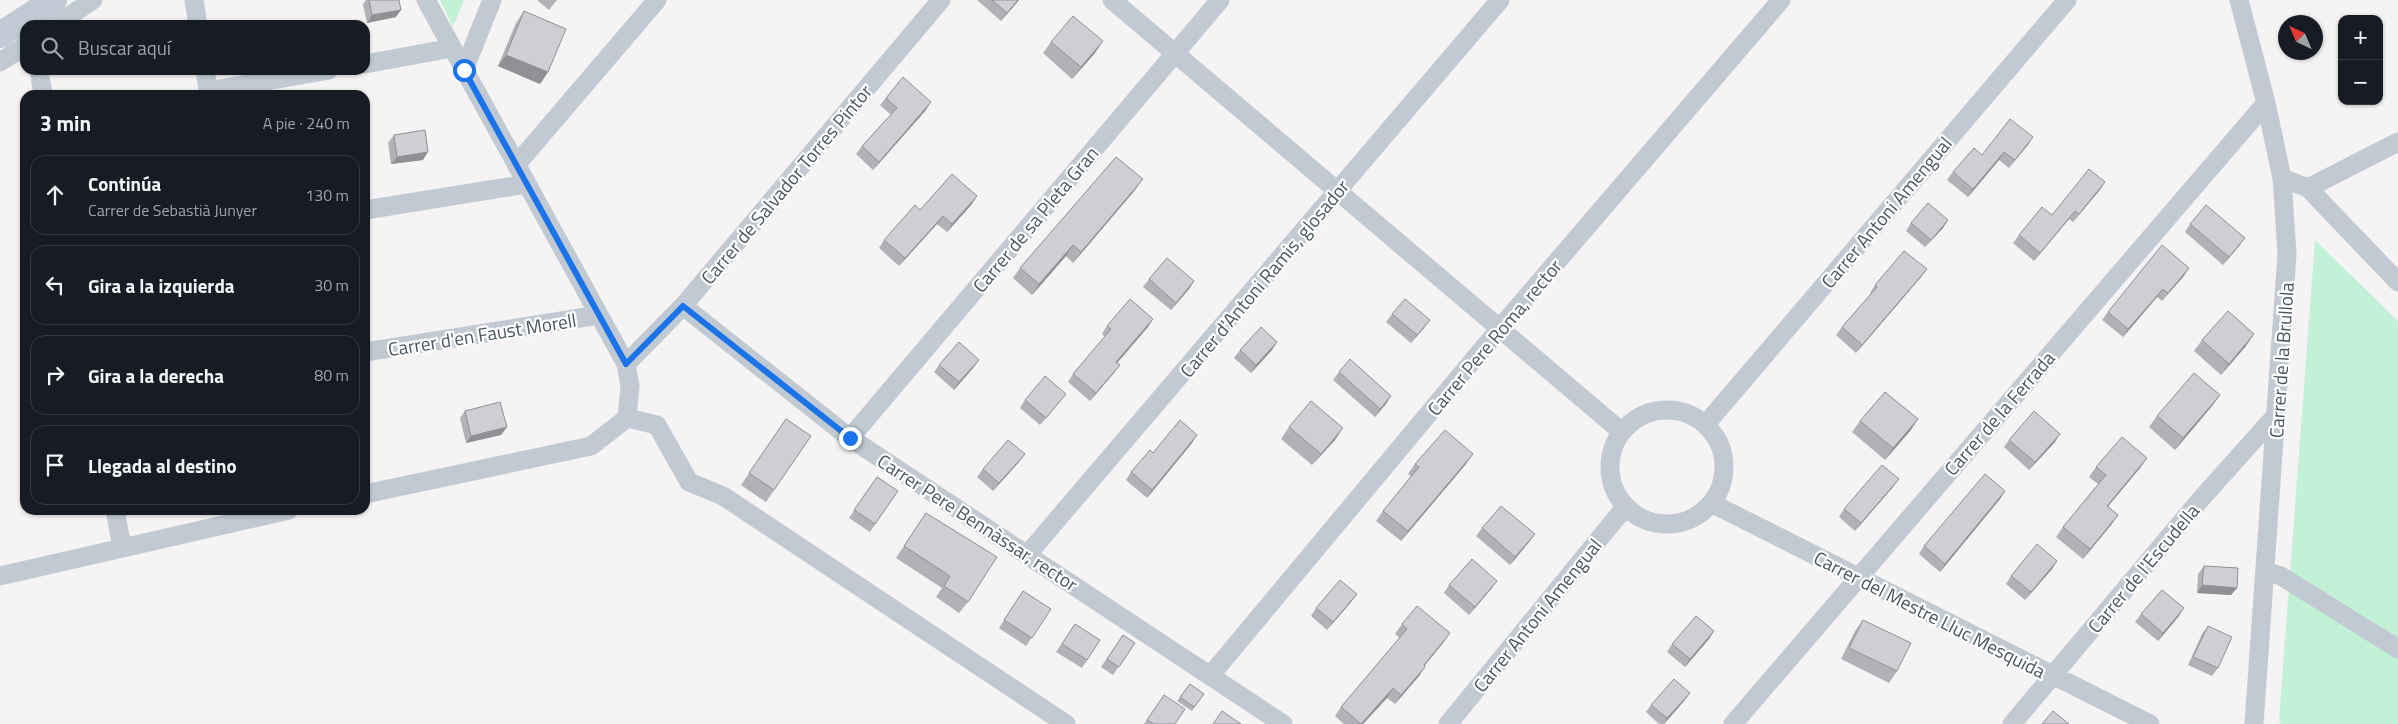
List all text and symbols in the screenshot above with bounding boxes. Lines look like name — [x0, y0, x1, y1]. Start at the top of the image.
north arrow — [2278, 15, 2323, 60]
map controls — [2338, 15, 2383, 105]
button: + — [2338, 15, 2383, 60]
search box — [20, 20, 370, 75]
text: Buscar aquí — [78, 33, 171, 62]
icon: search — [38, 34, 66, 62]
route start — [453, 59, 476, 82]
button: − — [2338, 60, 2383, 105]
street label: Carrer de Salvador Torres Pintor — [693, 77, 879, 290]
text: 3 min — [40, 107, 91, 139]
text: A pie · 240 m — [263, 111, 350, 135]
street label: Carrer Antoni Amengual — [1814, 130, 1958, 294]
street label: Carrer de sa Pleta Gran — [965, 140, 1105, 298]
text: Continúa — [88, 169, 161, 198]
street label: Carrer d'Antoni Ramis, glosador — [1172, 172, 1356, 383]
icon: ahead — [41, 181, 69, 209]
text: 130 m — [305, 183, 349, 207]
text: Carrer de Sebastià Junyer — [88, 198, 257, 222]
street label: Carrer Pere Roma, rector — [1420, 252, 1569, 422]
icon: left — [41, 271, 69, 299]
text: Gira a la izquierda — [88, 271, 235, 300]
text: 30 m — [314, 273, 349, 297]
street label: Carrer de la Brullola — [2261, 281, 2301, 439]
street label: Carrer d'en Faust Morell — [386, 305, 578, 363]
street label: Carrer de la Ferrada — [1937, 344, 2062, 482]
icon: right — [41, 361, 69, 389]
text: Gira a la derecha — [88, 361, 224, 390]
text: 80 m — [314, 363, 349, 387]
route end — [839, 427, 862, 450]
street label: Carrer Pere Bennàssar, rector — [872, 446, 1084, 598]
icon: arrive — [41, 451, 69, 479]
text: Llegada al destino — [88, 451, 237, 480]
street label: Carrer de l'Escudella — [2080, 497, 2206, 639]
street label: Carrer Antoni Amengual — [1466, 532, 1608, 698]
street label: Carrer del Mestre Lluc Mesquida — [1809, 543, 2051, 685]

